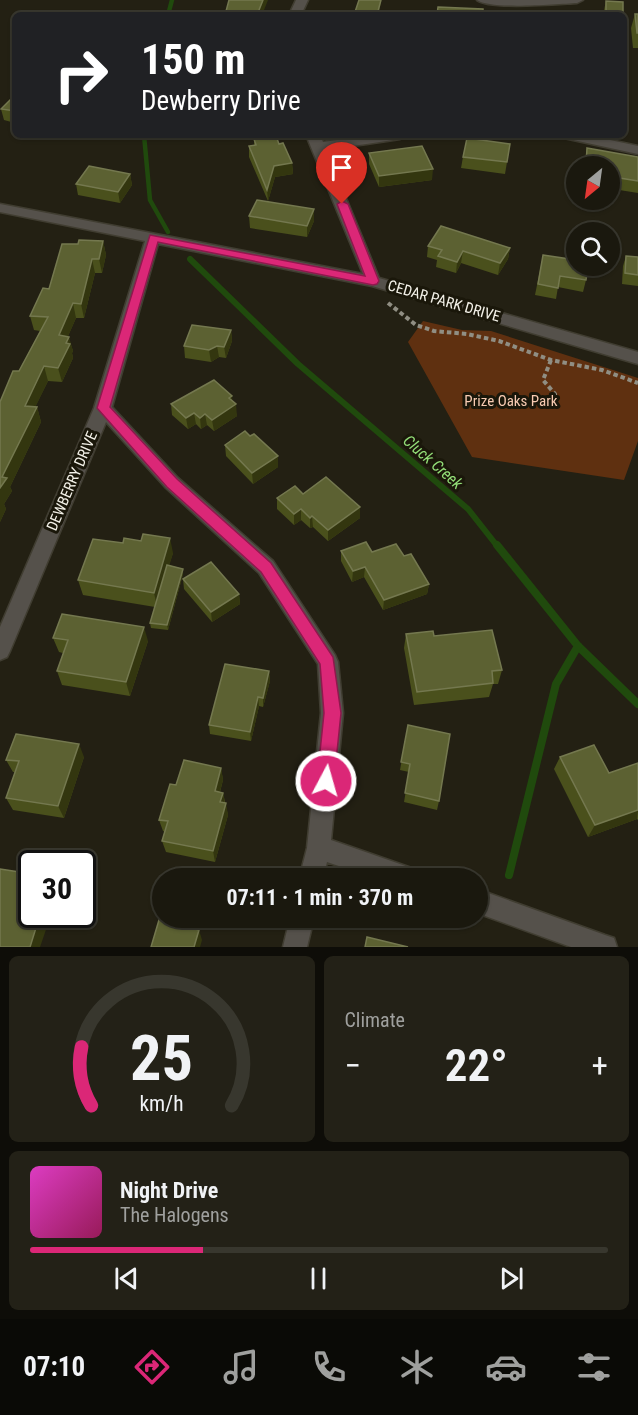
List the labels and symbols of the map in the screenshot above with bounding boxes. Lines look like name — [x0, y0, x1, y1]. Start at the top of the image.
pin — [316, 142, 367, 204]
north arrow — [566, 156, 620, 210]
street label: CEDAR PARK DRIVE — [386, 276, 502, 326]
park label: Prize Oaks Park — [464, 392, 558, 410]
street label: DEWBERRY DRIVE — [43, 429, 101, 533]
water label: Cluck Creek — [399, 431, 467, 494]
position arrow — [294, 749, 358, 813]
speed limit sign: 30 — [18, 850, 96, 928]

